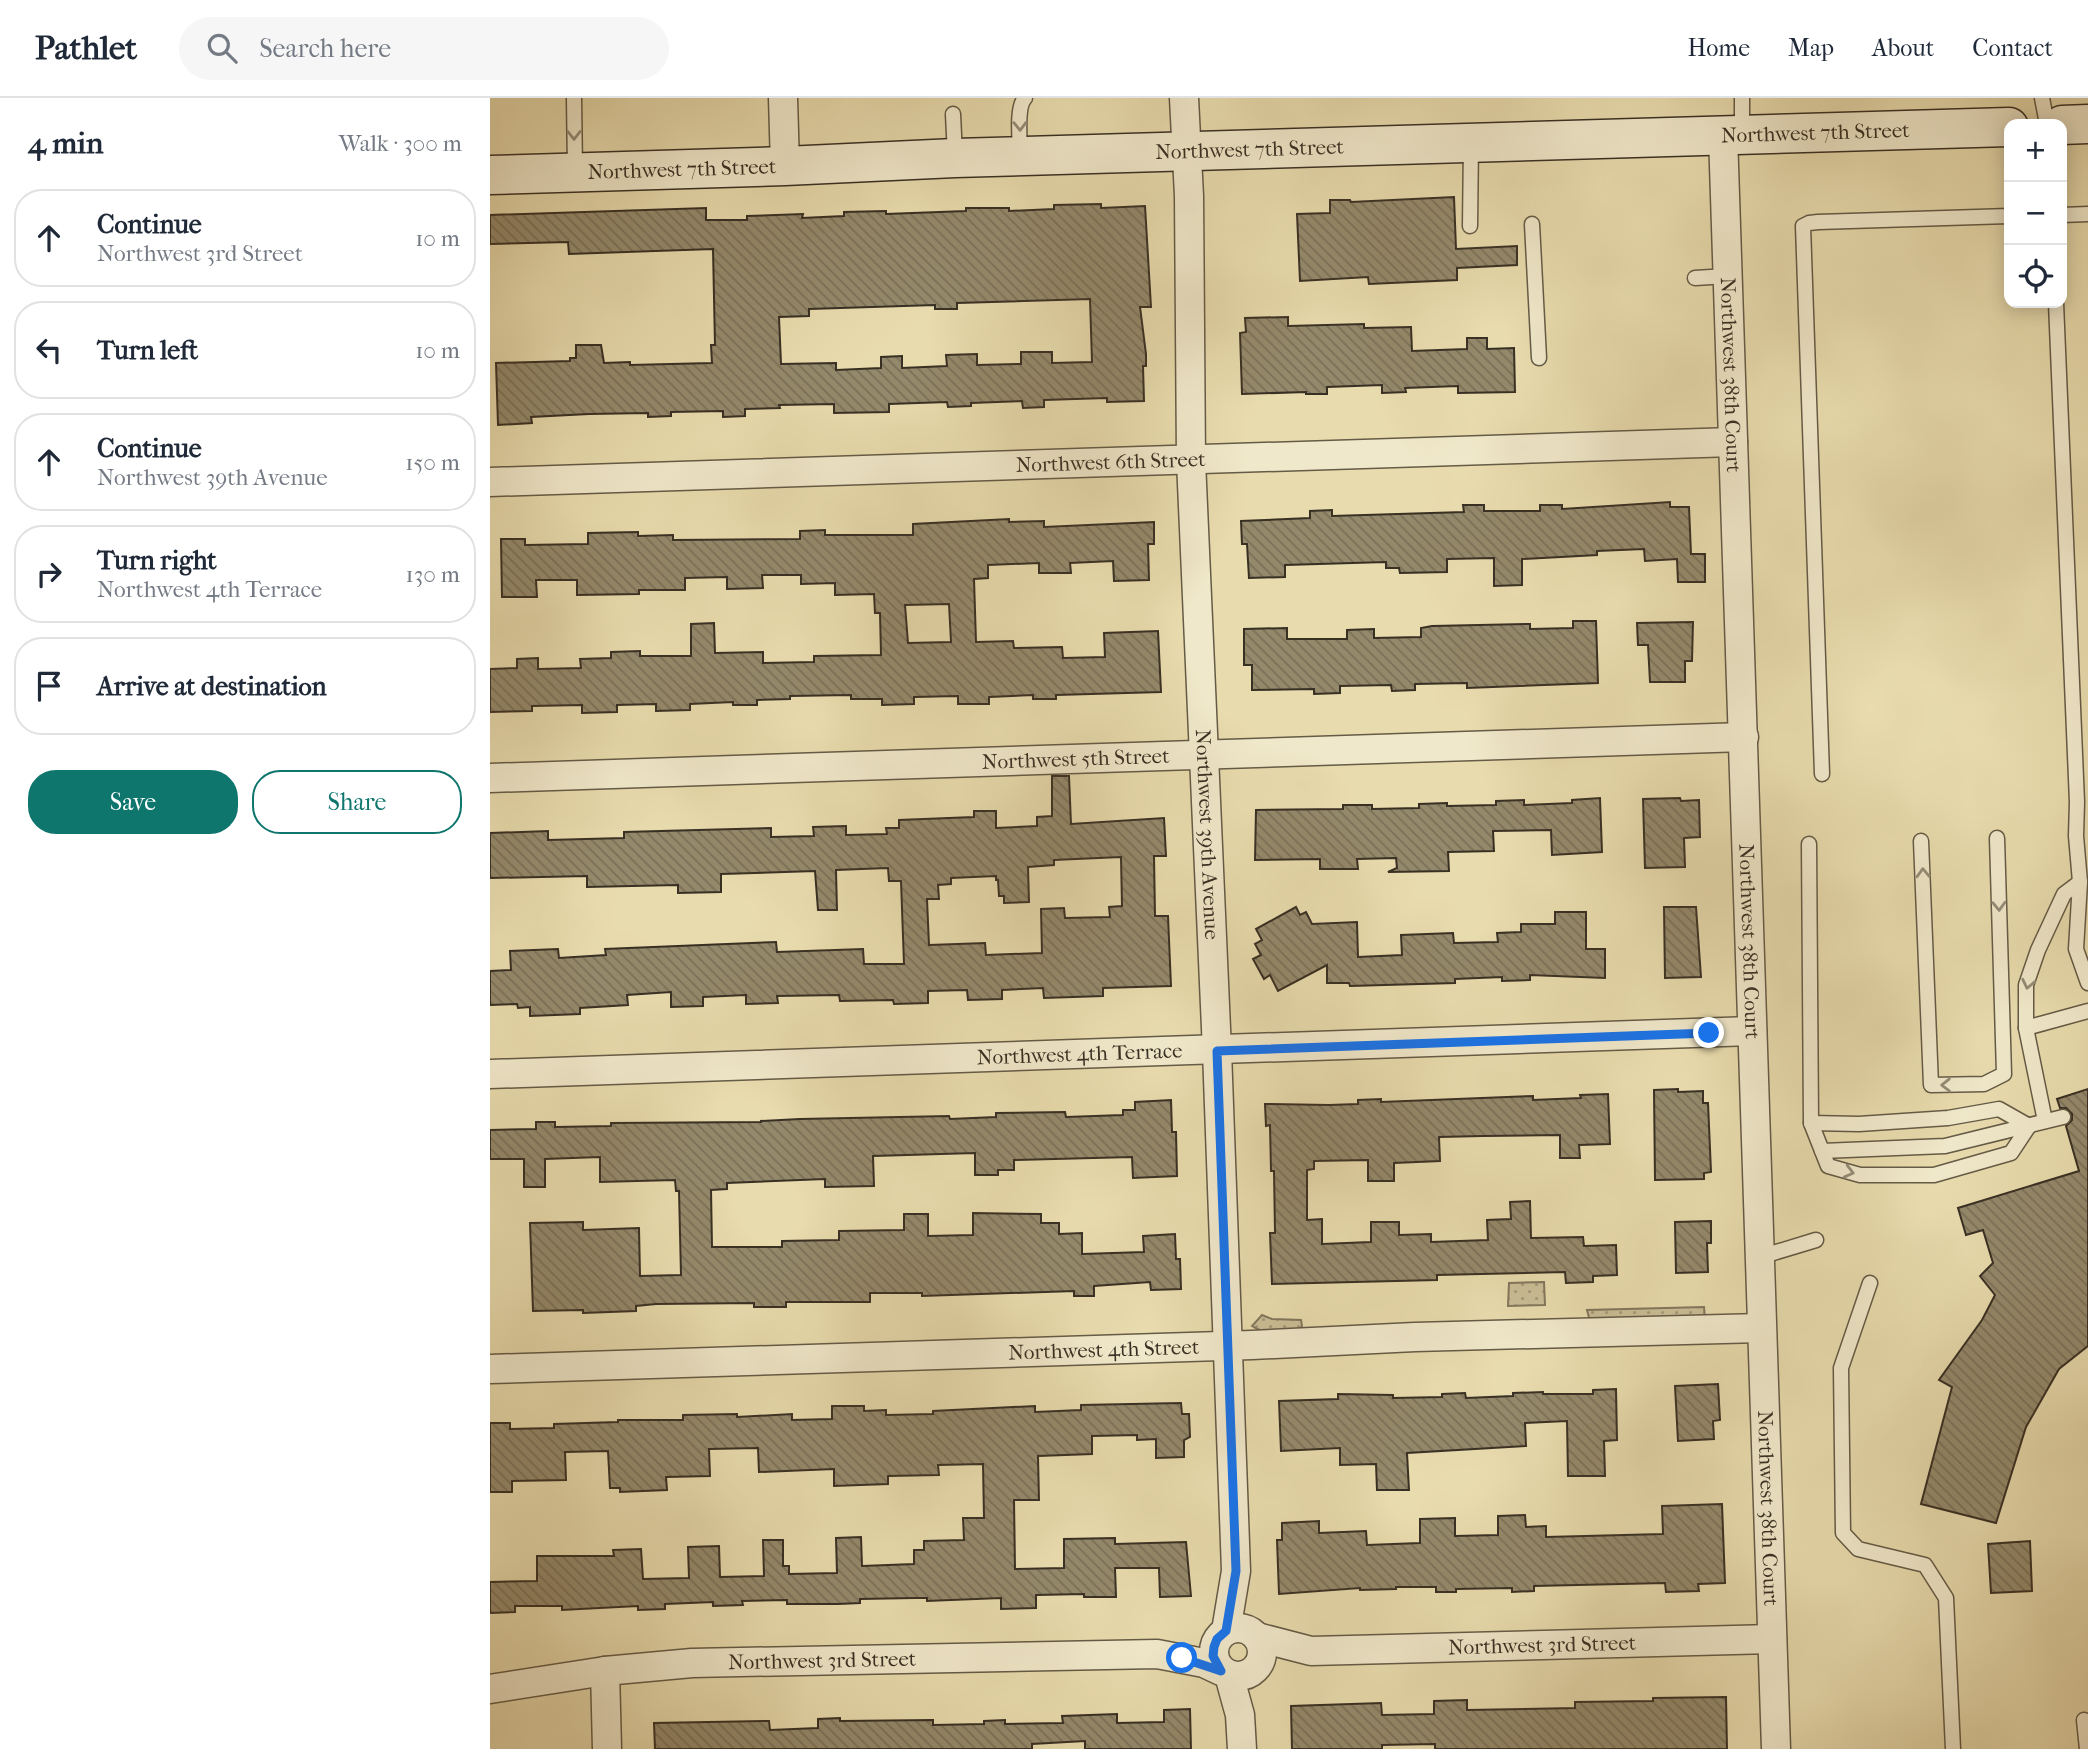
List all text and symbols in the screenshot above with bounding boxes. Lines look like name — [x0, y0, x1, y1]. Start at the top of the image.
search box — [179, 17, 669, 80]
text: Pathlet — [35, 29, 137, 68]
icon: search — [203, 29, 241, 67]
text: Search here — [259, 33, 391, 64]
text: Home — [1688, 34, 1750, 62]
text: Map — [1788, 34, 1834, 62]
text: About — [1872, 34, 1934, 62]
text: Contact — [1972, 34, 2053, 62]
street label: Northwest 7th Street — [1721, 118, 1911, 147]
map controls — [2004, 119, 2067, 308]
button: + — [2004, 119, 2067, 182]
one-way arrow — [1012, 121, 1028, 132]
text: 4 min — [28, 126, 103, 161]
text: Walk · 300 m — [339, 130, 462, 157]
one-way arrow — [566, 131, 582, 141]
street label: Northwest 7th Street — [1155, 135, 1345, 164]
street label: Northwest 7th Street — [587, 154, 777, 184]
button: − — [2004, 182, 2067, 245]
text: Continue — [97, 209, 202, 240]
icon: ahead — [30, 219, 68, 257]
text: 10 m — [415, 225, 460, 252]
text: Northwest 3rd Street — [97, 240, 303, 267]
button: locate — [2004, 245, 2067, 308]
street label: Northwest 38th Court — [1716, 277, 1746, 473]
icon: left — [30, 331, 68, 369]
text: Turn left — [97, 335, 198, 366]
text: 10 m — [415, 337, 460, 364]
text: Continue — [97, 433, 202, 464]
icon: ahead — [30, 443, 68, 481]
street label: Northwest 6th Street — [1015, 447, 1207, 477]
text: 150 m — [405, 449, 460, 476]
text: Northwest 39th Avenue — [97, 464, 328, 491]
text: Turn right — [97, 545, 217, 576]
icon: right — [30, 555, 68, 593]
text: 130 m — [406, 561, 460, 588]
text: Northwest 4th Terrace — [97, 576, 322, 603]
icon: arrive — [30, 667, 68, 705]
text: Arrive at destination — [97, 671, 327, 702]
street label: Northwest 39th Avenue — [1191, 729, 1224, 940]
street label: Northwest 5th Street — [981, 744, 1170, 774]
button: Save — [28, 770, 238, 834]
button: Share — [252, 770, 462, 834]
street label: Northwest 38th Court — [1734, 843, 1765, 1040]
one-way arrow — [1915, 867, 1930, 878]
one-way arrow — [1991, 902, 2007, 912]
one-way arrow — [2021, 978, 2036, 990]
route end — [1693, 1017, 1724, 1048]
street label: Northwest 4th Terrace — [976, 1038, 1183, 1069]
one-way arrow — [1940, 1077, 1951, 1092]
one-way arrow — [1843, 1164, 1855, 1178]
street label: Northwest 4th Street — [1008, 1335, 1200, 1365]
street label: Northwest 38th Court — [1753, 1410, 1783, 1607]
street label: Northwest 3rd Street — [1448, 1631, 1637, 1659]
route start — [1166, 1642, 1197, 1673]
street label: Northwest 3rd Street — [728, 1647, 917, 1674]

